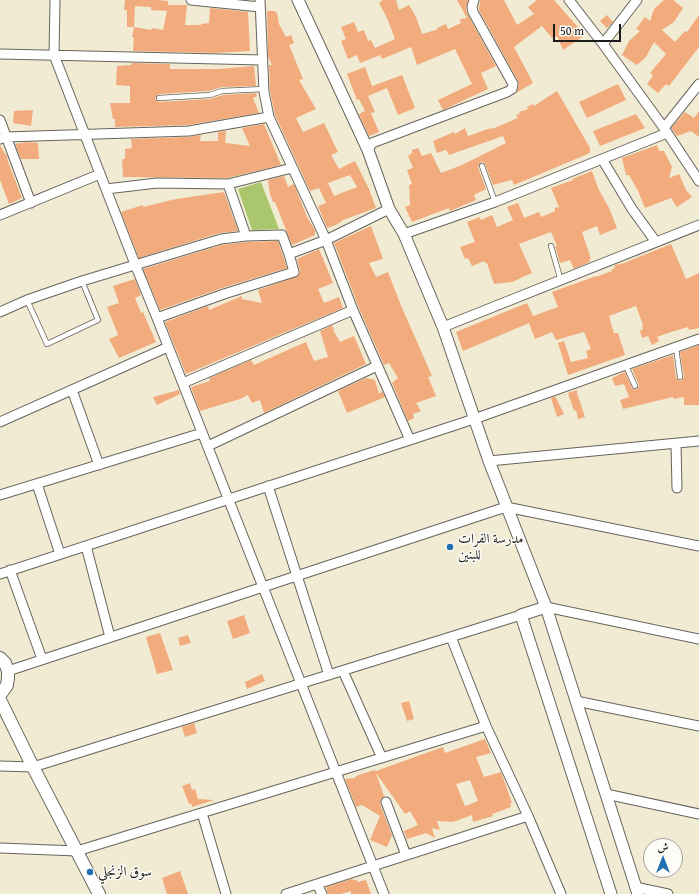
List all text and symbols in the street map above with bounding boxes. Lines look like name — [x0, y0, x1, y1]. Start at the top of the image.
scale bar — [555, 16, 623, 42]
text: 50 m — [560, 22, 584, 39]
place label: مدرسة الفرات للبنين — [458, 531, 524, 564]
marker: مدرسة الفرات للبنين — [445, 542, 455, 552]
north arrow — [643, 838, 683, 878]
text: ش — [658, 839, 668, 855]
place label: سوق الزنجلي — [98, 864, 152, 880]
marker: سوق الزنجلي — [85, 867, 95, 877]

